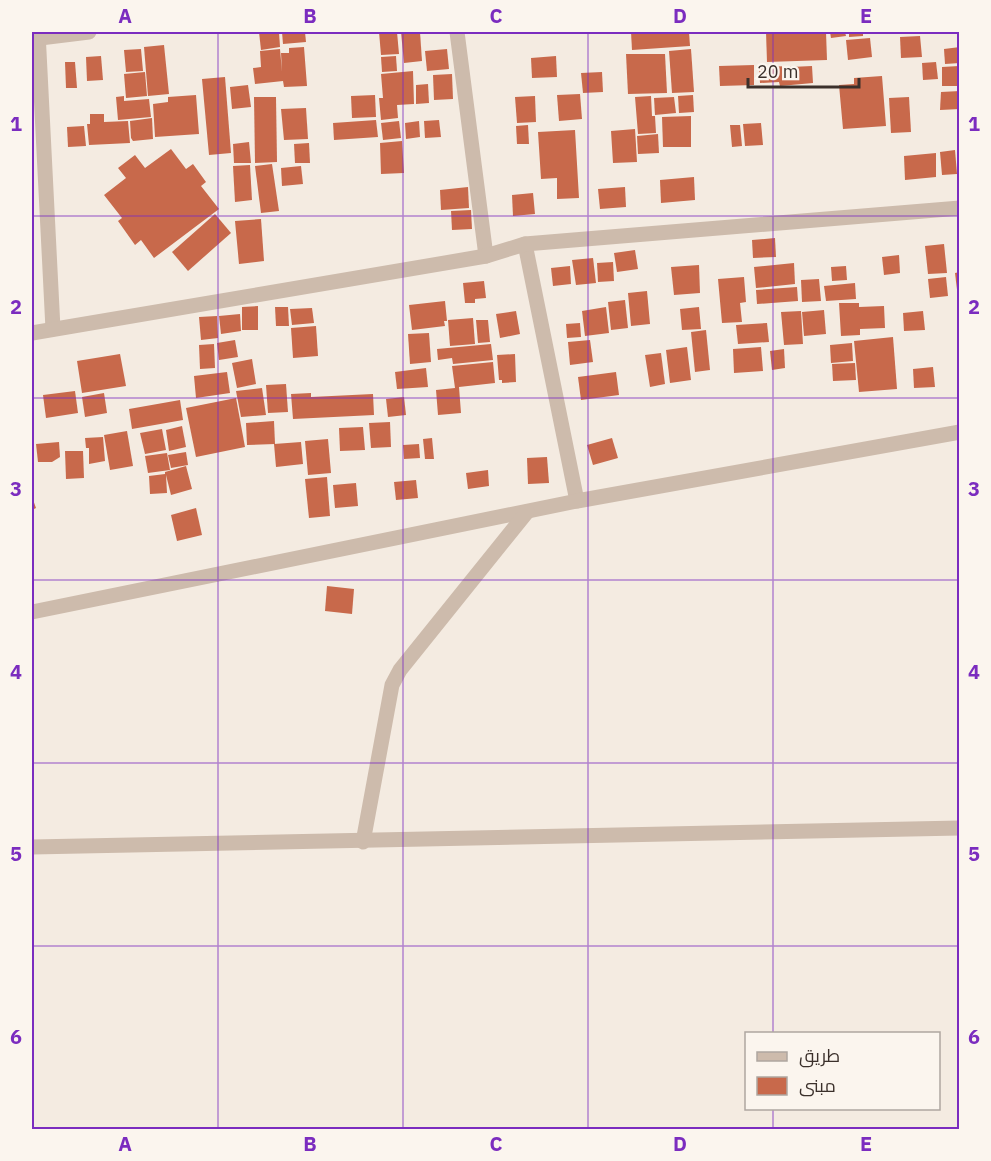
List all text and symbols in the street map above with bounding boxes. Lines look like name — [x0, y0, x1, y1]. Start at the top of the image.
text: A — [118, 2, 132, 29]
text: B — [303, 2, 317, 29]
text: C — [489, 2, 503, 29]
text: D — [673, 2, 687, 29]
text: E — [860, 2, 872, 29]
scale bar — [748, 51, 859, 89]
text: 20 m — [757, 60, 799, 83]
text: 1 — [10, 110, 22, 137]
text: 1 — [968, 110, 980, 137]
text: 2 — [10, 293, 22, 320]
text: 2 — [968, 293, 980, 320]
text: 3 — [10, 475, 22, 502]
text: 3 — [968, 475, 980, 502]
text: 4 — [10, 658, 22, 685]
text: 4 — [968, 658, 980, 685]
text: 5 — [10, 840, 22, 867]
text: 5 — [968, 840, 980, 867]
text: 6 — [10, 1023, 22, 1050]
text: 6 — [968, 1023, 980, 1050]
legend — [745, 1032, 940, 1110]
text: طريق — [799, 1044, 840, 1068]
text: مبنى — [799, 1074, 836, 1097]
text: A — [118, 1130, 132, 1157]
text: B — [303, 1130, 317, 1157]
text: C — [489, 1130, 503, 1157]
text: D — [673, 1130, 687, 1157]
text: E — [860, 1130, 872, 1157]

